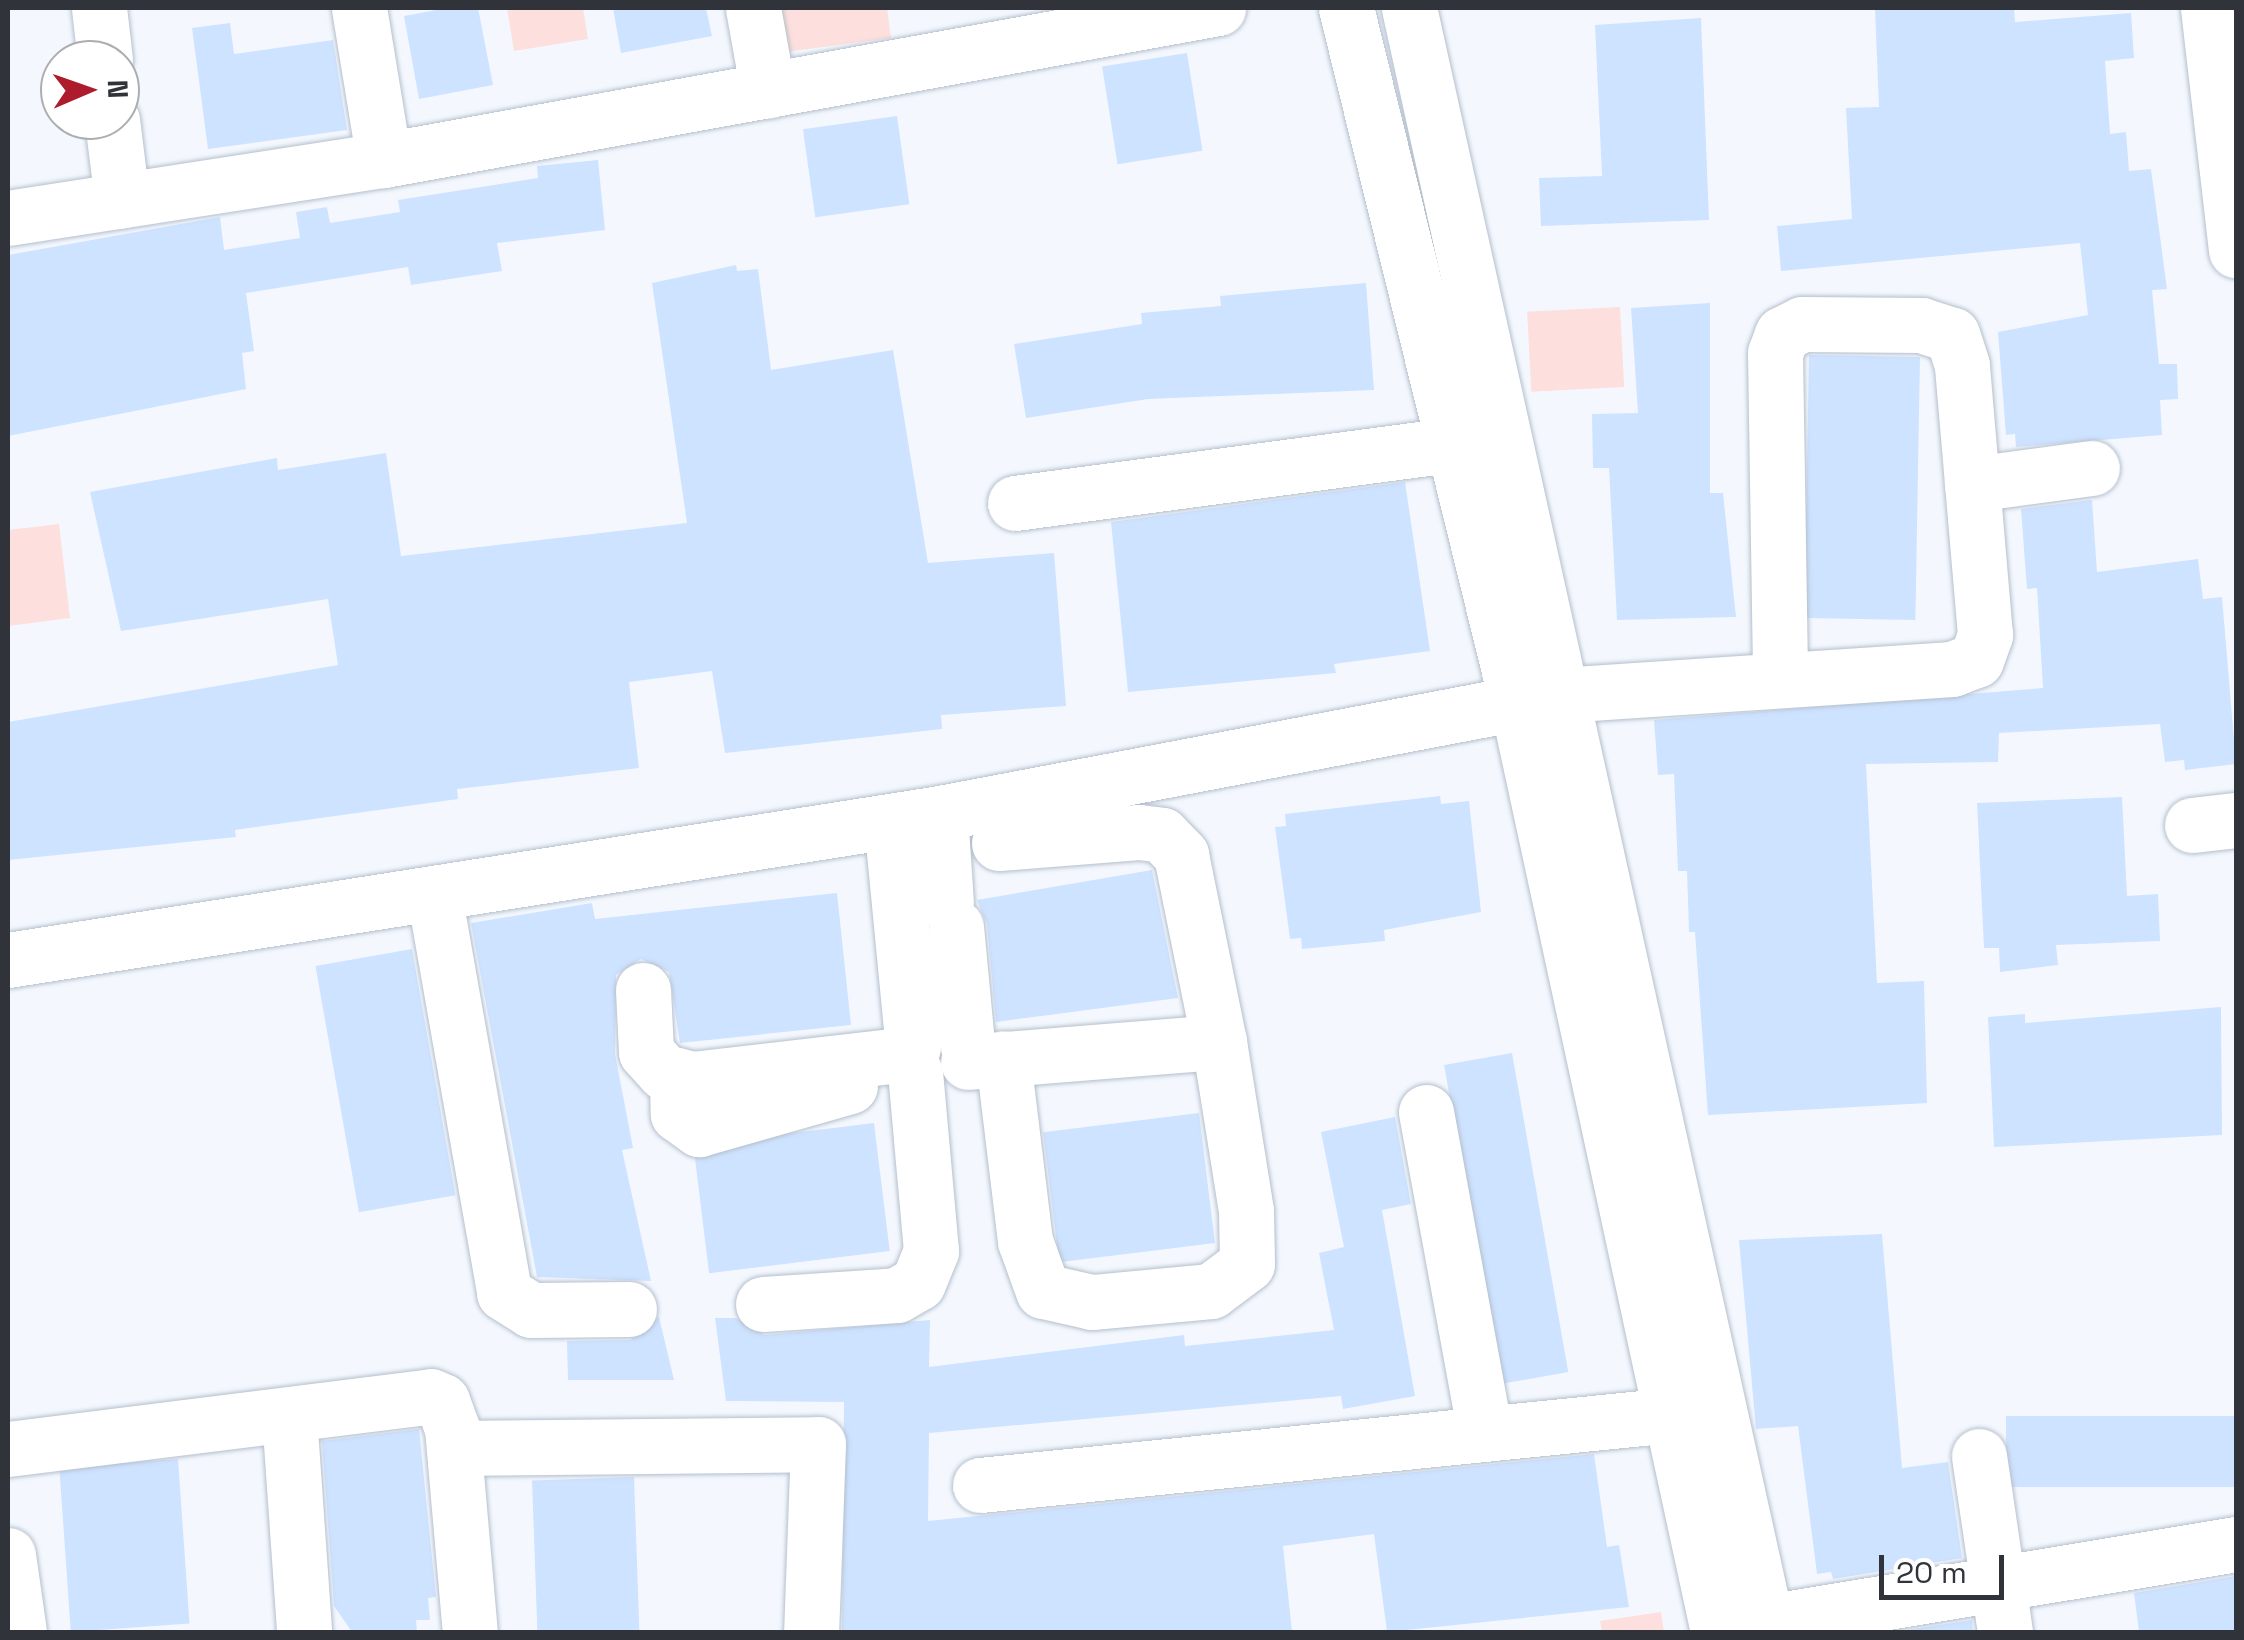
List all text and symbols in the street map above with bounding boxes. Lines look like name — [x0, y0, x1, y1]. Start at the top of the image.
north arrow — [40, 40, 140, 140]
text: N — [100, 79, 136, 99]
scale bar — [1884, 1535, 2009, 1597]
text: 20 m — [1896, 1553, 1967, 1592]

